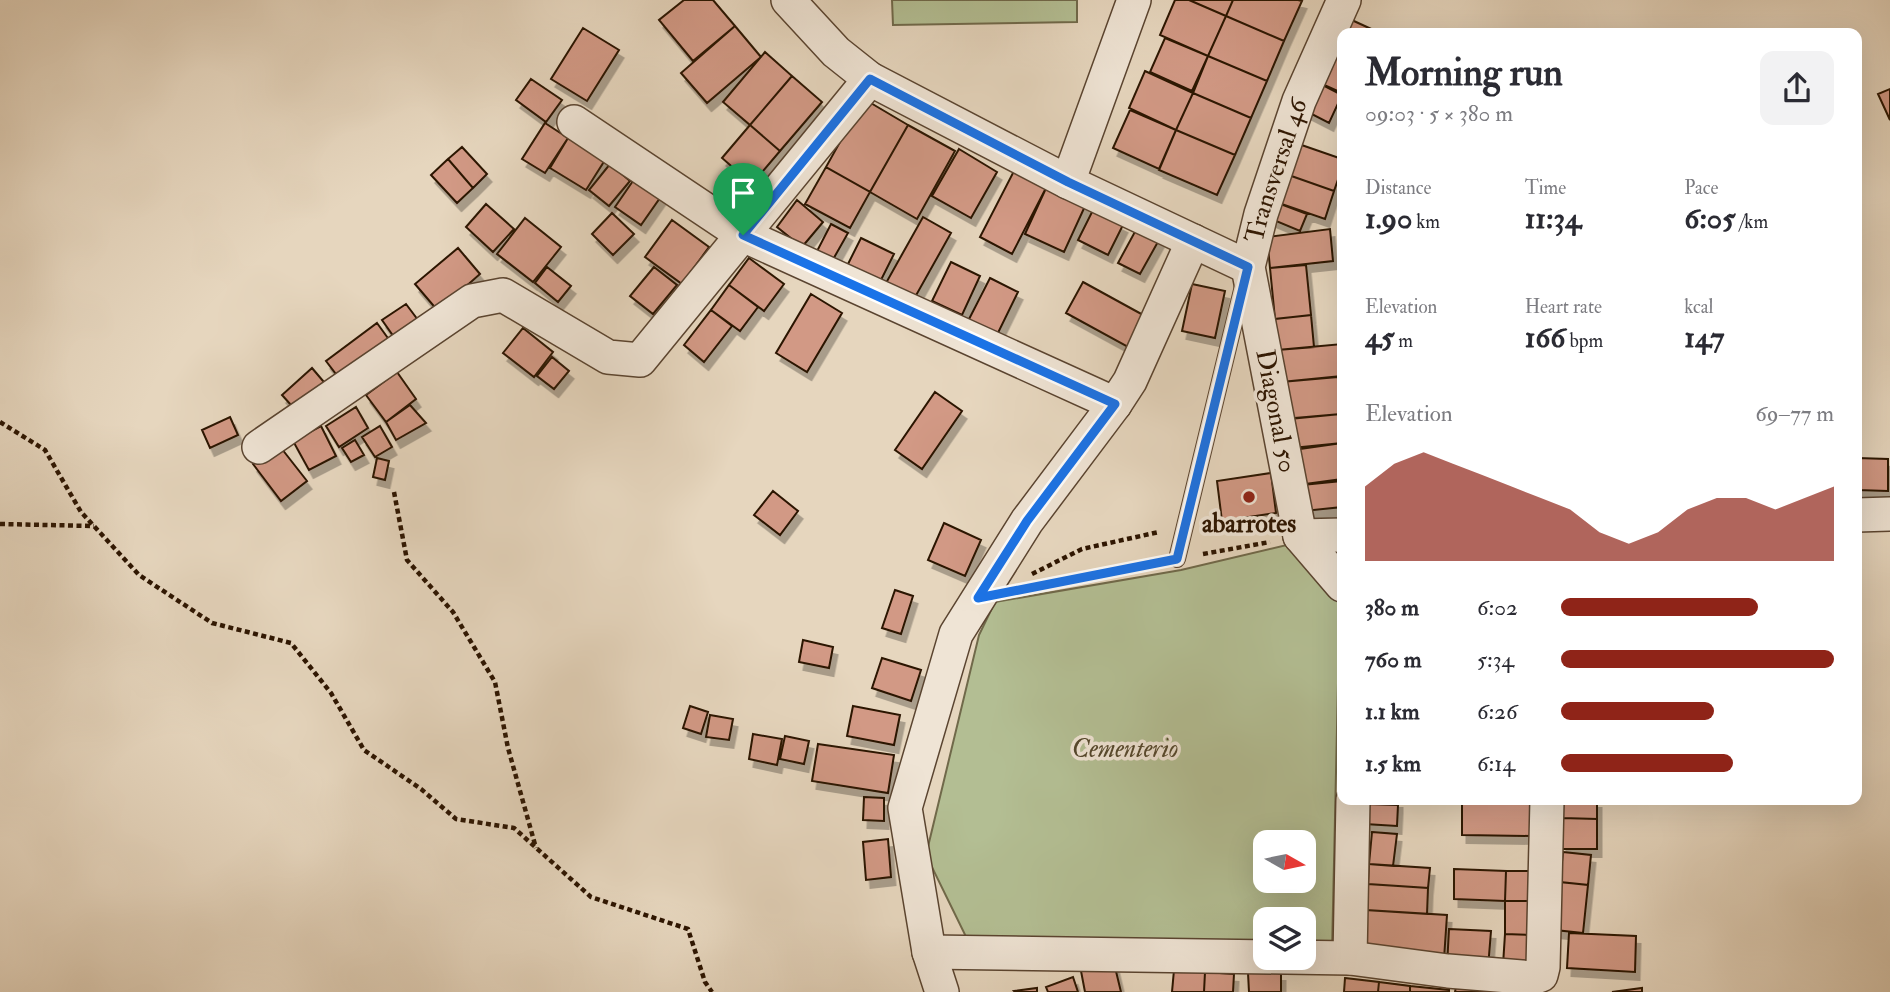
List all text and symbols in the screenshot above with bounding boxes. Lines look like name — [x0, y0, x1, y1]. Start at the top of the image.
text: Morning run — [1365, 49, 1563, 97]
button: share — [1760, 51, 1834, 125]
street label: Transversal 46 — [1239, 93, 1315, 246]
text: 09:03 · 5 × 380 m — [1365, 99, 1513, 128]
pin — [713, 163, 773, 235]
icon: arrive — [724, 174, 762, 212]
text: Distance — [1365, 176, 1431, 200]
text: Time — [1525, 176, 1566, 200]
text: Pace — [1684, 176, 1718, 200]
text: 1.90 — [1365, 200, 1412, 237]
text: 11:34 — [1525, 200, 1581, 237]
text: 6:05 — [1684, 200, 1735, 237]
text: km — [1412, 210, 1440, 234]
text: /km — [1735, 210, 1768, 234]
text: Elevation — [1365, 295, 1437, 319]
text: Heart rate — [1525, 295, 1602, 319]
text: kcal — [1684, 295, 1713, 319]
text: 45 — [1365, 319, 1394, 356]
text: 166 — [1525, 319, 1565, 356]
text: 147 — [1684, 319, 1724, 356]
text: m — [1394, 329, 1413, 353]
text: bpm — [1565, 329, 1603, 353]
street label: Diagonal 50 — [1248, 347, 1304, 475]
text: Elevation — [1365, 399, 1453, 428]
text: 69–77 m — [1755, 399, 1834, 428]
marker: abarrotes — [1241, 489, 1257, 505]
place label: abarrotes — [1202, 508, 1296, 540]
text: 380 m — [1365, 593, 1419, 622]
text: 6:02 — [1477, 593, 1518, 622]
text: 760 m — [1365, 645, 1422, 674]
text: 5:34 — [1477, 645, 1514, 674]
text: 1.1 km — [1365, 697, 1420, 726]
text: 6:26 — [1477, 697, 1518, 726]
park label: Cementerio — [1072, 733, 1178, 765]
text: 1.5 km — [1365, 749, 1421, 778]
text: 6:14 — [1477, 749, 1515, 778]
north arrow — [1253, 830, 1316, 892]
map controls — [1253, 830, 1316, 970]
button: layers — [1253, 907, 1316, 970]

